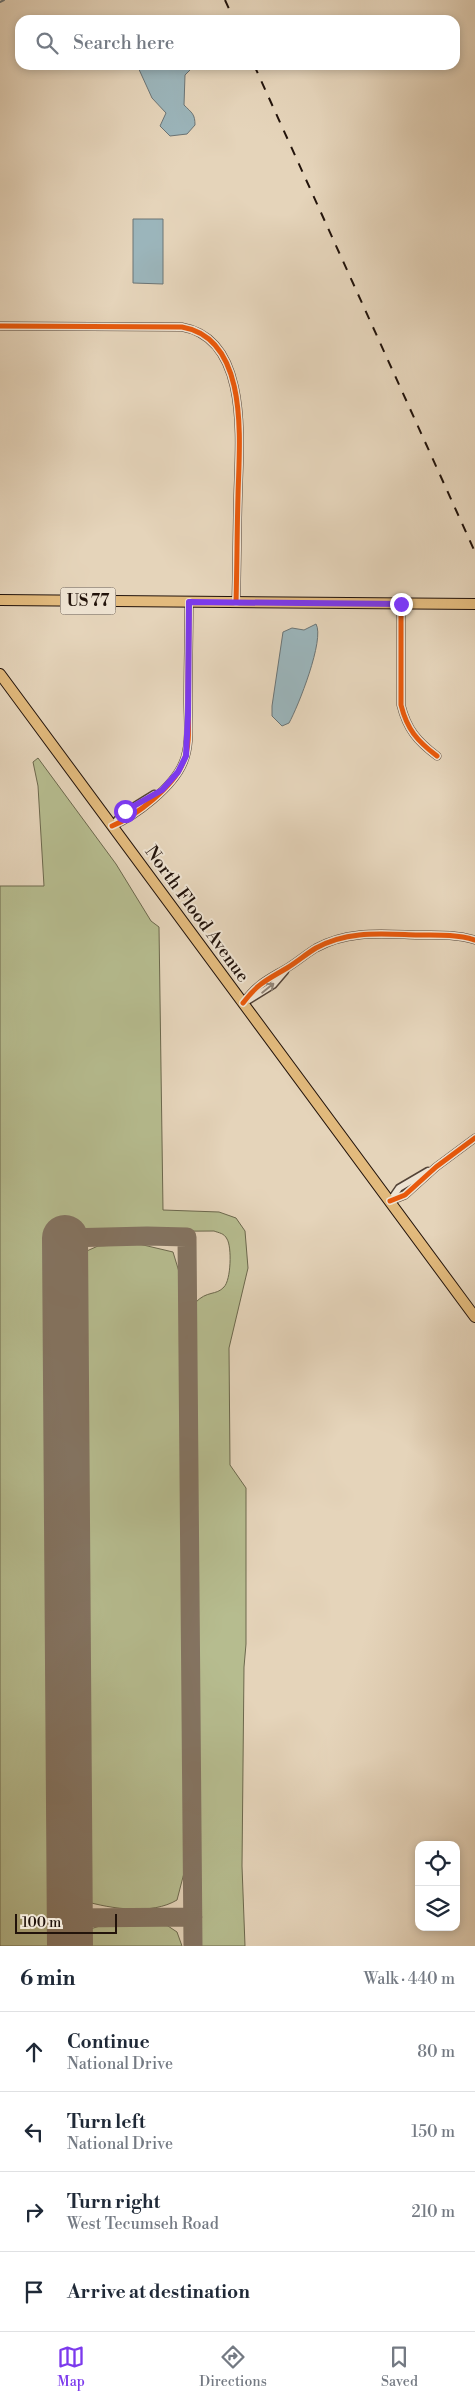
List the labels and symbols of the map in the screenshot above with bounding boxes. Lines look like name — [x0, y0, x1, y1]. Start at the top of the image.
road number: US 77 — [61, 588, 116, 614]
route end — [390, 593, 413, 616]
route start — [114, 800, 137, 823]
street label: North Flood Avenue — [140, 841, 254, 987]
one-way arrow — [261, 982, 274, 993]
scale bar — [15, 1911, 118, 1934]

